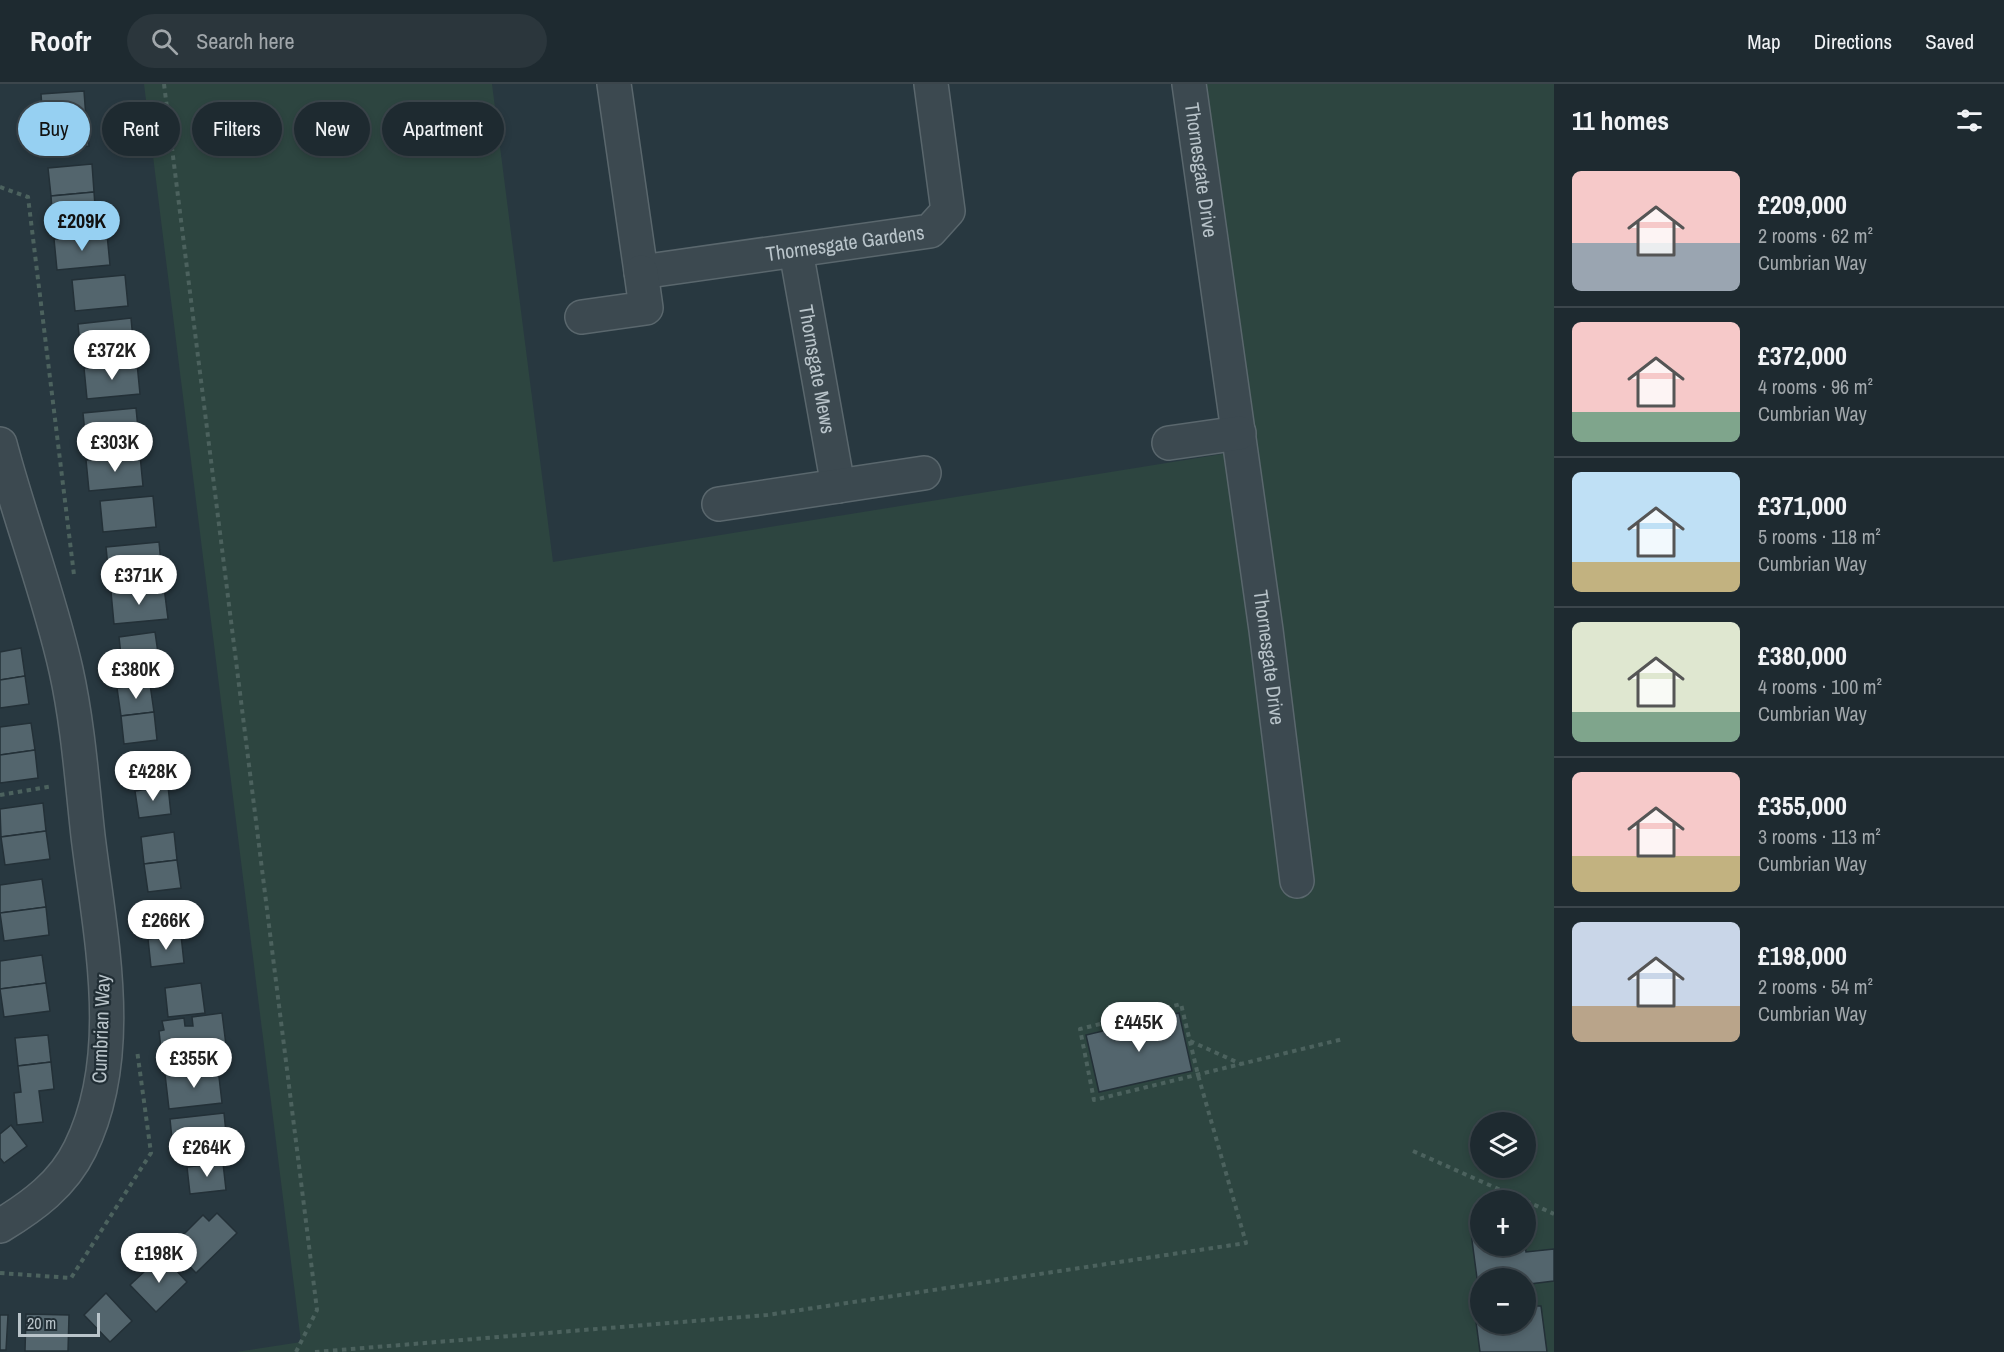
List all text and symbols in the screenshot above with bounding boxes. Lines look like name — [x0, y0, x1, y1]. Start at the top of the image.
search box — [127, 14, 547, 68]
text: Roofr — [30, 22, 91, 60]
icon: search — [148, 25, 181, 58]
text: Search here — [196, 26, 295, 56]
text: Map — [1747, 27, 1781, 56]
text: Directions — [1814, 27, 1892, 56]
text: Saved — [1925, 27, 1974, 56]
street label: Thornesgate Drive — [1179, 101, 1225, 239]
chip: Buy — [18, 102, 90, 156]
chip: Rent — [102, 102, 180, 156]
chip: Filters — [192, 102, 282, 156]
chip: New — [294, 102, 370, 156]
chip: Apartment — [382, 102, 504, 156]
text: 11 homes — [1572, 103, 1669, 138]
icon: filters — [1953, 104, 1986, 137]
text: £209,000 — [1758, 187, 1847, 222]
icon: home — [1620, 195, 1692, 267]
pin: £209K — [40, 201, 124, 252]
text: £209K — [58, 207, 106, 234]
street label: Thornesgate Gardens — [764, 218, 926, 267]
text: 2 rooms · 62 m² — [1758, 222, 1873, 249]
text: Cumbrian Way — [1758, 249, 1867, 276]
street label: Thornsgate Mews — [793, 302, 842, 436]
pin: £372K — [70, 330, 154, 381]
text: £372K — [88, 336, 136, 363]
text: £372,000 — [1758, 338, 1847, 373]
icon: home — [1620, 346, 1692, 418]
text: 4 rooms · 96 m² — [1758, 373, 1873, 400]
text: Cumbrian Way — [1758, 400, 1867, 427]
pin: £303K — [73, 422, 157, 473]
text: £303K — [91, 428, 139, 455]
text: £371,000 — [1758, 488, 1847, 523]
icon: home — [1620, 496, 1692, 568]
text: 5 rooms · 118 m² — [1758, 523, 1881, 550]
text: Cumbrian Way — [1758, 550, 1867, 577]
pin: £371K — [97, 555, 181, 606]
text: £371K — [115, 561, 163, 588]
street label: Thornesgate Drive — [1247, 588, 1292, 726]
text: £380,000 — [1758, 638, 1847, 673]
icon: home — [1620, 646, 1692, 718]
pin: £380K — [94, 649, 178, 700]
text: £380K — [112, 655, 160, 682]
text: 4 rooms · 100 m² — [1758, 673, 1882, 700]
text: Cumbrian Way — [1758, 700, 1867, 727]
pin: £428K — [111, 751, 195, 802]
text: £428K — [129, 757, 177, 784]
text: £355,000 — [1758, 788, 1847, 823]
icon: home — [1620, 796, 1692, 868]
text: 3 rooms · 113 m² — [1758, 823, 1881, 850]
text: Cumbrian Way — [1758, 850, 1867, 877]
pin: £266K — [124, 900, 208, 951]
text: £266K — [142, 906, 190, 933]
text: £198,000 — [1758, 938, 1847, 973]
icon: home — [1620, 946, 1692, 1018]
street label: Cumbrian Way — [85, 973, 116, 1084]
text: 2 rooms · 54 m² — [1758, 973, 1873, 1000]
text: Cumbrian Way — [1758, 1000, 1867, 1027]
pin: £445K — [1097, 1002, 1181, 1053]
text: £445K — [1115, 1008, 1163, 1035]
pin: £355K — [152, 1038, 236, 1089]
text: £355K — [170, 1044, 218, 1071]
map controls — [1470, 1112, 1536, 1334]
button: layers — [1470, 1112, 1536, 1178]
pin: £264K — [165, 1127, 249, 1178]
text: £264K — [183, 1133, 231, 1160]
button: + — [1470, 1190, 1536, 1256]
pin: £198K — [117, 1233, 201, 1284]
text: £198K — [135, 1239, 183, 1266]
button: − — [1470, 1268, 1536, 1334]
scale bar — [18, 1310, 100, 1338]
text: 20 m — [27, 1312, 56, 1334]

